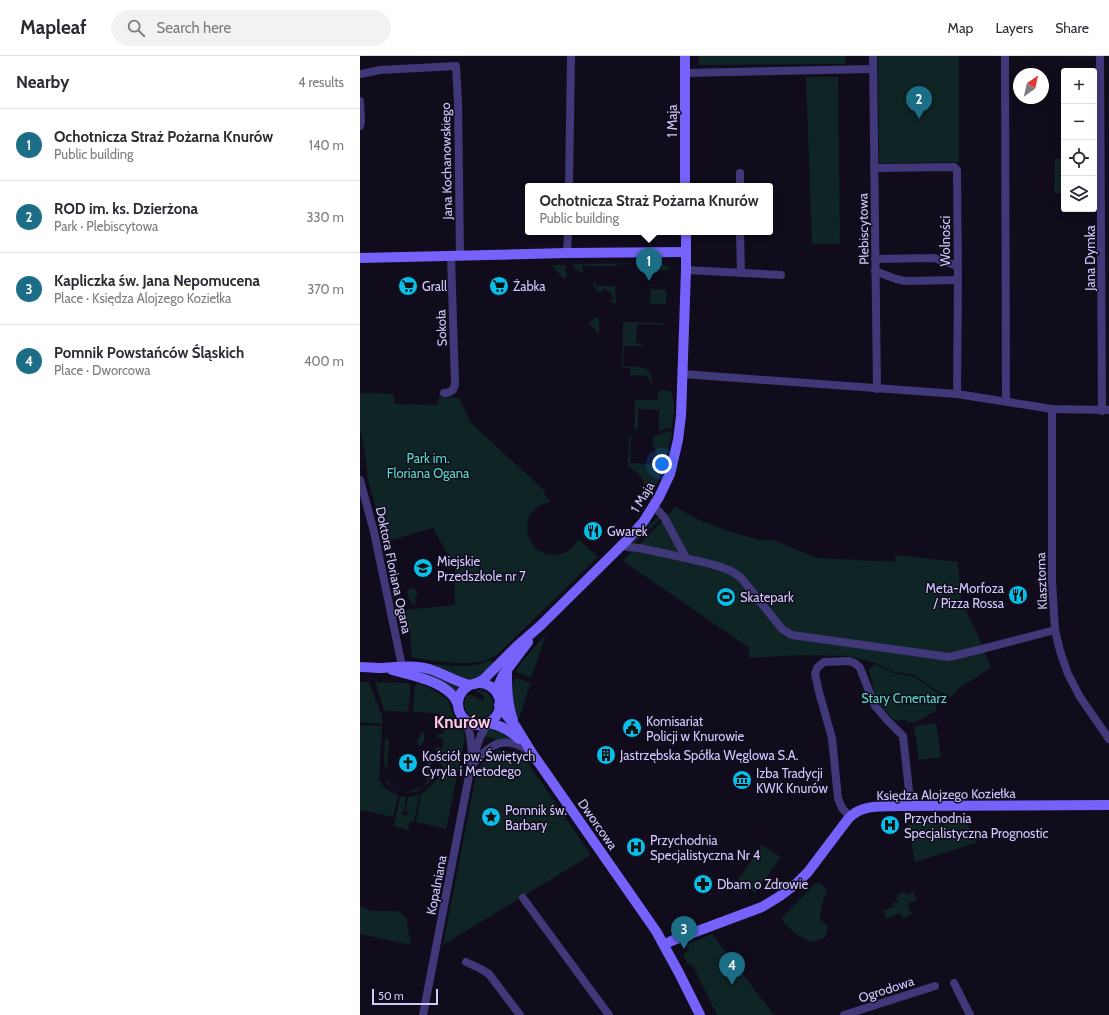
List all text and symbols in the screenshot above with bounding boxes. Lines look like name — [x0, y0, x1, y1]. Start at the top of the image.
search box — [111, 10, 391, 46]
text: Mapleaf — [20, 16, 87, 39]
icon: search — [125, 17, 147, 39]
text: Search here — [157, 19, 231, 37]
text: Map — [948, 19, 973, 37]
text: Layers — [995, 19, 1033, 37]
text: Share — [1055, 19, 1089, 37]
north arrow — [1013, 68, 1049, 104]
map controls — [1061, 68, 1097, 212]
button: + — [1061, 68, 1097, 104]
text: Nearby — [16, 72, 69, 92]
text: 4 results — [298, 74, 344, 90]
pin: 2 — [906, 86, 932, 119]
street label: Jana Kochanowskiego — [437, 102, 455, 221]
street label: 1 Maja — [664, 104, 681, 137]
button: − — [1061, 104, 1097, 140]
text: Ochotnicza Straż Pożarna Knurów — [54, 128, 273, 146]
text: 1 — [27, 137, 31, 153]
text: 140 m — [309, 137, 344, 153]
button: locate — [1061, 140, 1097, 176]
text: Public building — [54, 146, 134, 162]
button: layers — [1061, 176, 1097, 212]
popup — [525, 183, 773, 235]
text: Ochotnicza Straż Pożarna Knurów — [539, 192, 759, 210]
street label: Plebiscytowa — [854, 192, 872, 265]
text: ROD im. ks. Dzierżona — [54, 200, 198, 218]
text: 2 — [26, 209, 32, 225]
text: 330 m — [307, 209, 344, 225]
text: Public building — [539, 210, 619, 226]
street label: Wolności — [937, 216, 953, 266]
text: Park · Plebiscytowa — [54, 218, 158, 234]
street label: Jana Dymka — [1082, 225, 1098, 292]
pin: 1 — [636, 248, 662, 281]
text: Kapliczka św. Jana Nepomucena — [54, 272, 260, 290]
supermarket icon: Grall — [397, 275, 419, 297]
supermarket icon: Żabka — [488, 275, 510, 297]
place label: Grall — [422, 278, 447, 294]
place label: Żabka — [513, 278, 546, 294]
text: 3 — [25, 281, 33, 297]
text: 370 m — [307, 281, 344, 297]
text: Place · Księdza Alojzego Koziełka — [54, 290, 231, 306]
street label: Sokoła — [432, 309, 450, 347]
text: Pomnik Powstańców Śląskich — [54, 344, 244, 362]
text: 4 — [25, 353, 33, 369]
text: 400 m — [304, 353, 344, 369]
text: Place · Dworcowa — [54, 362, 151, 378]
park label: Park im. Floriana Ogana — [387, 450, 470, 481]
your location — [652, 454, 672, 474]
street label: 1 Maja — [627, 478, 659, 516]
street label: Doktora Floriana Ogana — [373, 505, 415, 636]
restaurant icon: Gwarek — [582, 520, 604, 542]
place label: Gwarek — [607, 523, 648, 539]
street label: Klasztorna — [1032, 551, 1050, 610]
place label: Miejskie Przedszkole nr 7 — [437, 553, 526, 584]
school or university icon: Miejskie Przedszkole nr 7 — [412, 557, 434, 579]
place label: Meta-Morfoza / Pizza Rossa — [926, 580, 1005, 611]
restaurant icon: Meta-Morfoza / Pizza Rossa — [1007, 584, 1029, 606]
sports icon: Skatepark — [715, 586, 737, 608]
place label: Skatepark — [740, 589, 794, 605]
park label: Stary Cmentarz — [861, 690, 947, 706]
district label: Knurów — [434, 712, 491, 732]
place label: Komisariat Policji w Knurowie — [646, 713, 745, 745]
public building icon: Komisariat Policji w Knurowie — [621, 717, 643, 739]
building icon: Jastrzębska Spółka Węglowa S.A. — [595, 744, 617, 766]
place label: Jastrzębska Spółka Węglowa S.A. — [619, 747, 799, 763]
place label: Kościół pw. Świętych Cyryla i Metodego — [422, 748, 535, 779]
church icon: Kościół pw. Świętych Cyryla i Metodego — [397, 752, 419, 774]
place label: Izba Tradycji KWK Knurów — [756, 765, 828, 796]
museum icon: Izba Tradycji KWK Knurów — [731, 769, 753, 791]
street label: Księdza Alojzego Koziełka — [876, 785, 1017, 804]
street label: Dworcowa — [575, 795, 622, 853]
place label: Pomnik św. Barbary — [505, 802, 567, 833]
place icon: Pomnik św. Barbary — [480, 806, 502, 828]
place label: Przychodnia Specjalistyczna Prognostic — [904, 810, 1049, 842]
hospital icon: Przychodnia Specjalistyczna Prognostic — [879, 814, 901, 836]
place label: Przychodnia Specjalistyczna Nr 4 — [650, 832, 761, 864]
hospital icon: Przychodnia Specjalistyczna Nr 4 — [625, 836, 647, 858]
street label: Kopalniana — [422, 853, 450, 916]
pharmacy icon: Dbam o Zdrowie — [692, 873, 714, 895]
place label: Dbam o Zdrowie — [717, 876, 808, 892]
pin: 3 — [671, 916, 697, 949]
pin: 4 — [719, 952, 745, 985]
street label: Ogrodowa — [856, 972, 916, 1005]
scale bar — [372, 987, 438, 1006]
text: 50 m — [378, 989, 404, 1003]

